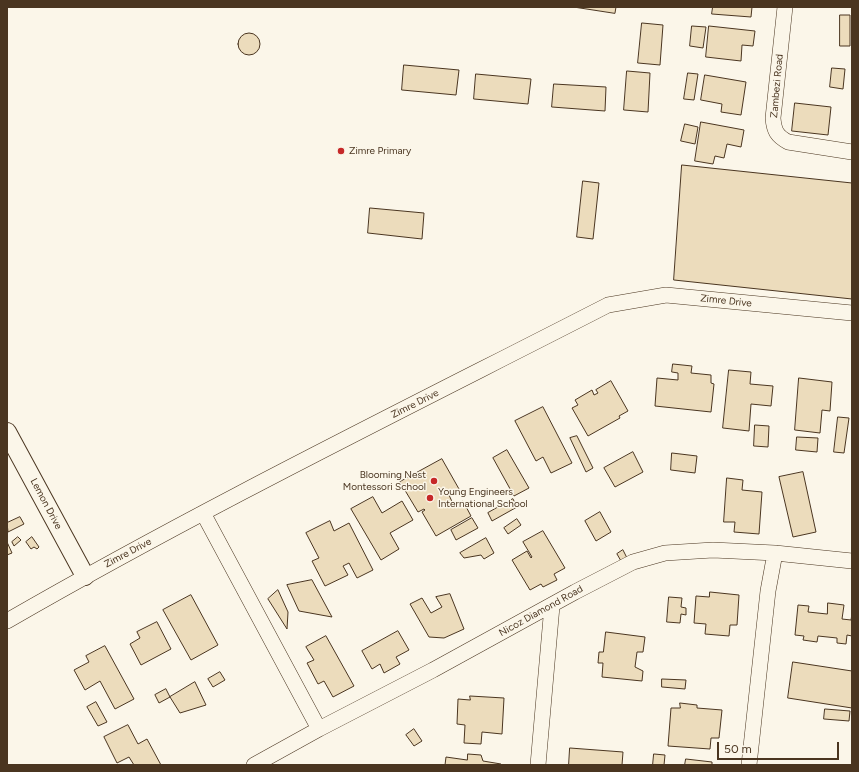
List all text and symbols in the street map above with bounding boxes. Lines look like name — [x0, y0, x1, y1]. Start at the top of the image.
street label: Zambezi Road — [768, 54, 786, 118]
place label: Zimre Primary — [349, 145, 411, 157]
marker: Zimre Primary — [336, 146, 346, 156]
street label: Zimre Drive — [700, 292, 752, 310]
street label: Zimre Drive — [389, 387, 441, 421]
place label: Blooming Nest Montessori School — [343, 469, 426, 492]
street label: Lemon Drive — [28, 476, 64, 532]
marker: Blooming Nest Montessori School — [429, 476, 439, 486]
place label: Young Engineers International School — [438, 486, 528, 510]
marker: Young Engineers International School — [425, 493, 435, 503]
street label: Zimre Drive — [102, 536, 154, 570]
street label: Nicoz Diamond Road — [497, 583, 585, 639]
scale bar — [719, 734, 841, 760]
text: 50 m — [724, 742, 752, 756]

